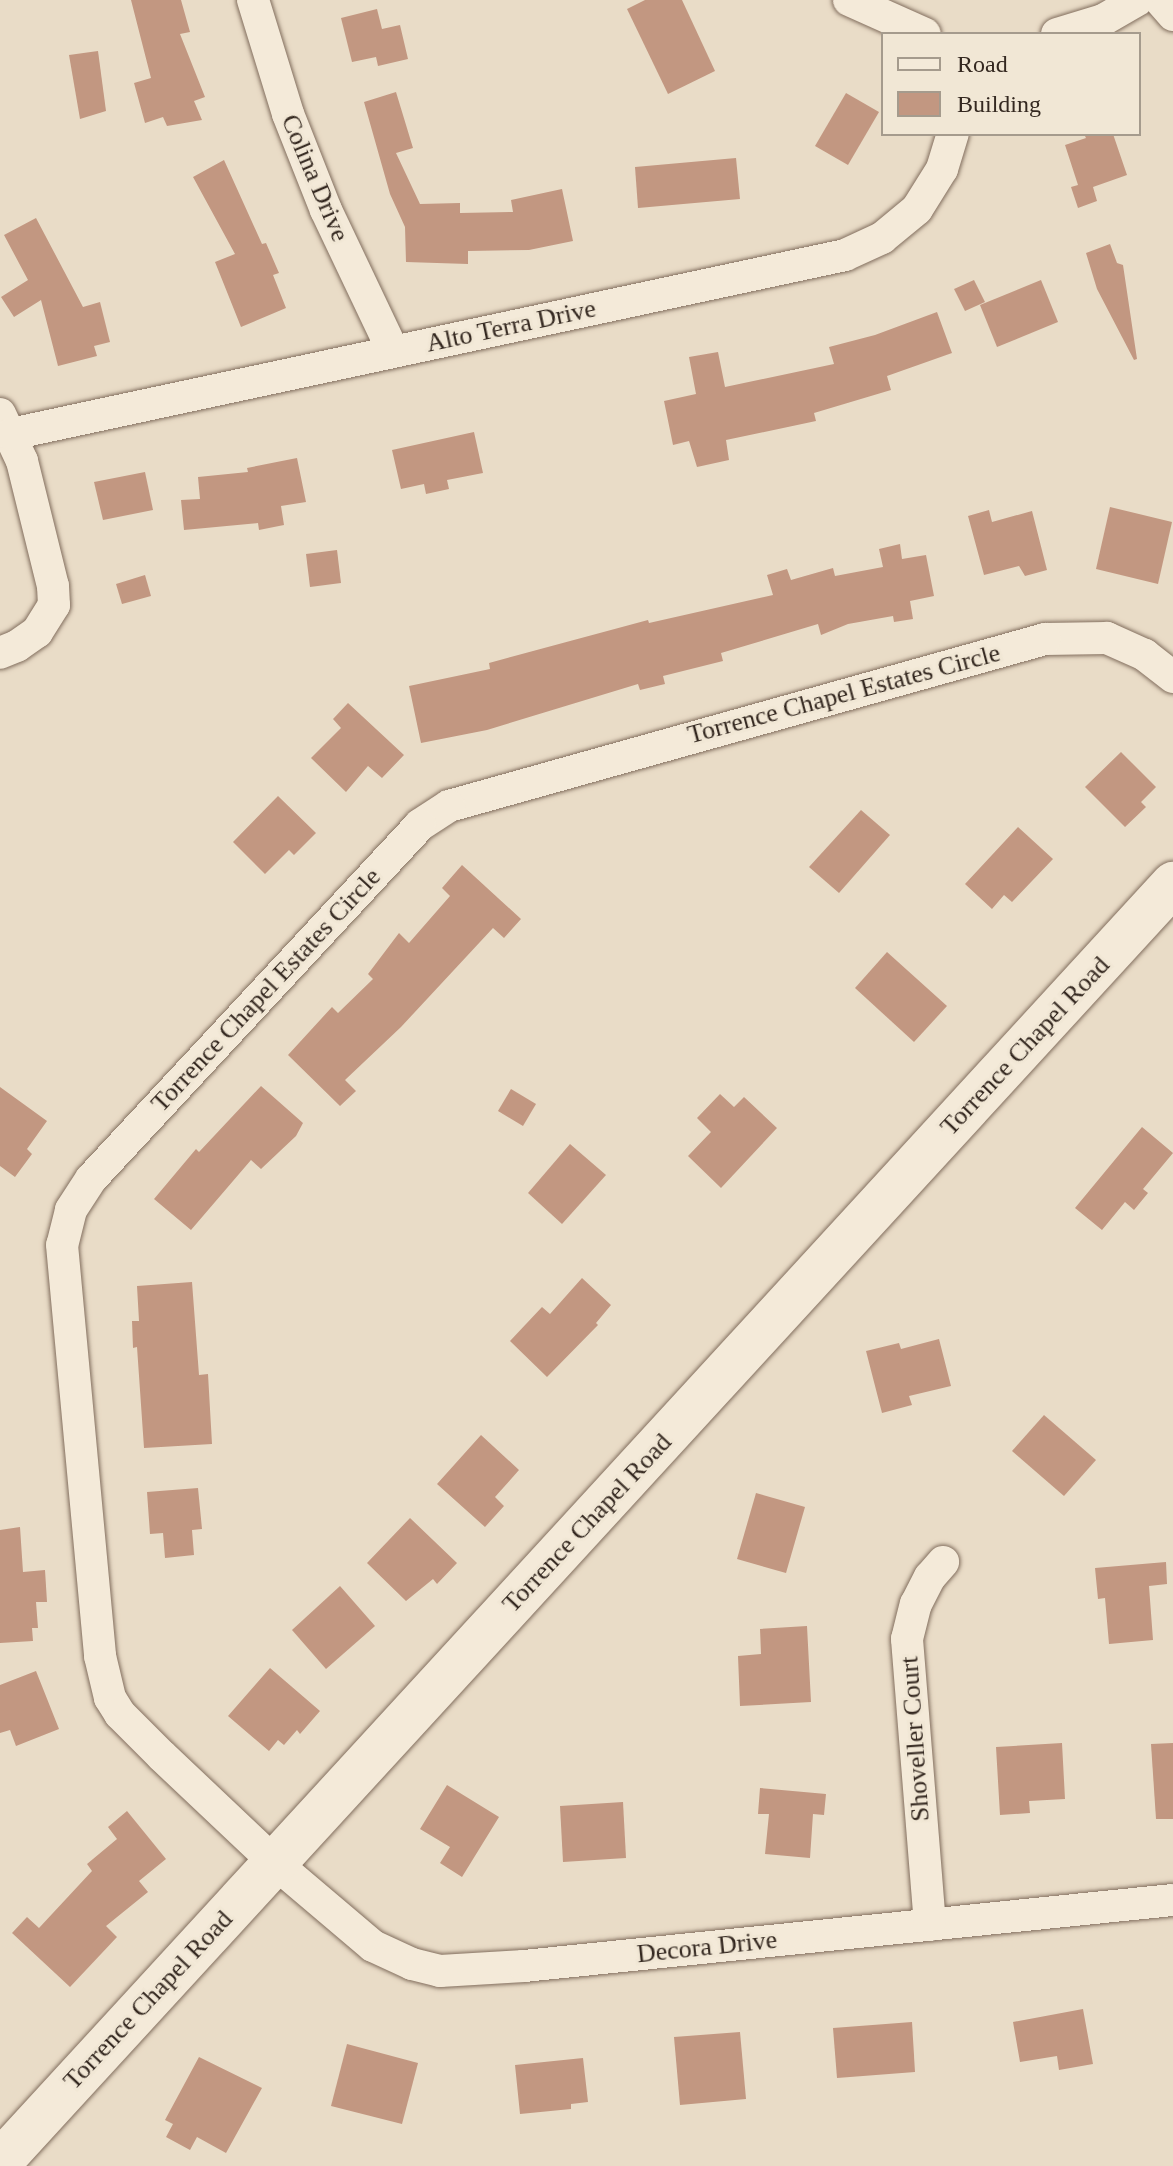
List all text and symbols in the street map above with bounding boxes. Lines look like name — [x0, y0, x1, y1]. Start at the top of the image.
legend — [881, 32, 1141, 136]
text: Road — [957, 51, 1008, 77]
text: Building — [957, 91, 1041, 117]
street label: Colina Drive — [274, 110, 356, 246]
street label: Alto Terra Drive — [423, 293, 599, 359]
street label: Torrence Chapel Estates Circle — [684, 637, 1004, 751]
street label: Torrence Chapel Estates Circle — [145, 861, 387, 1119]
street label: Torrence Chapel Road — [934, 950, 1116, 1142]
street label: Torrence Chapel Road — [496, 1427, 678, 1619]
street label: Shoveller Court — [894, 1655, 936, 1823]
street label: Torrence Chapel Road — [57, 1904, 239, 2096]
street label: Decora Drive — [635, 1924, 779, 1970]

